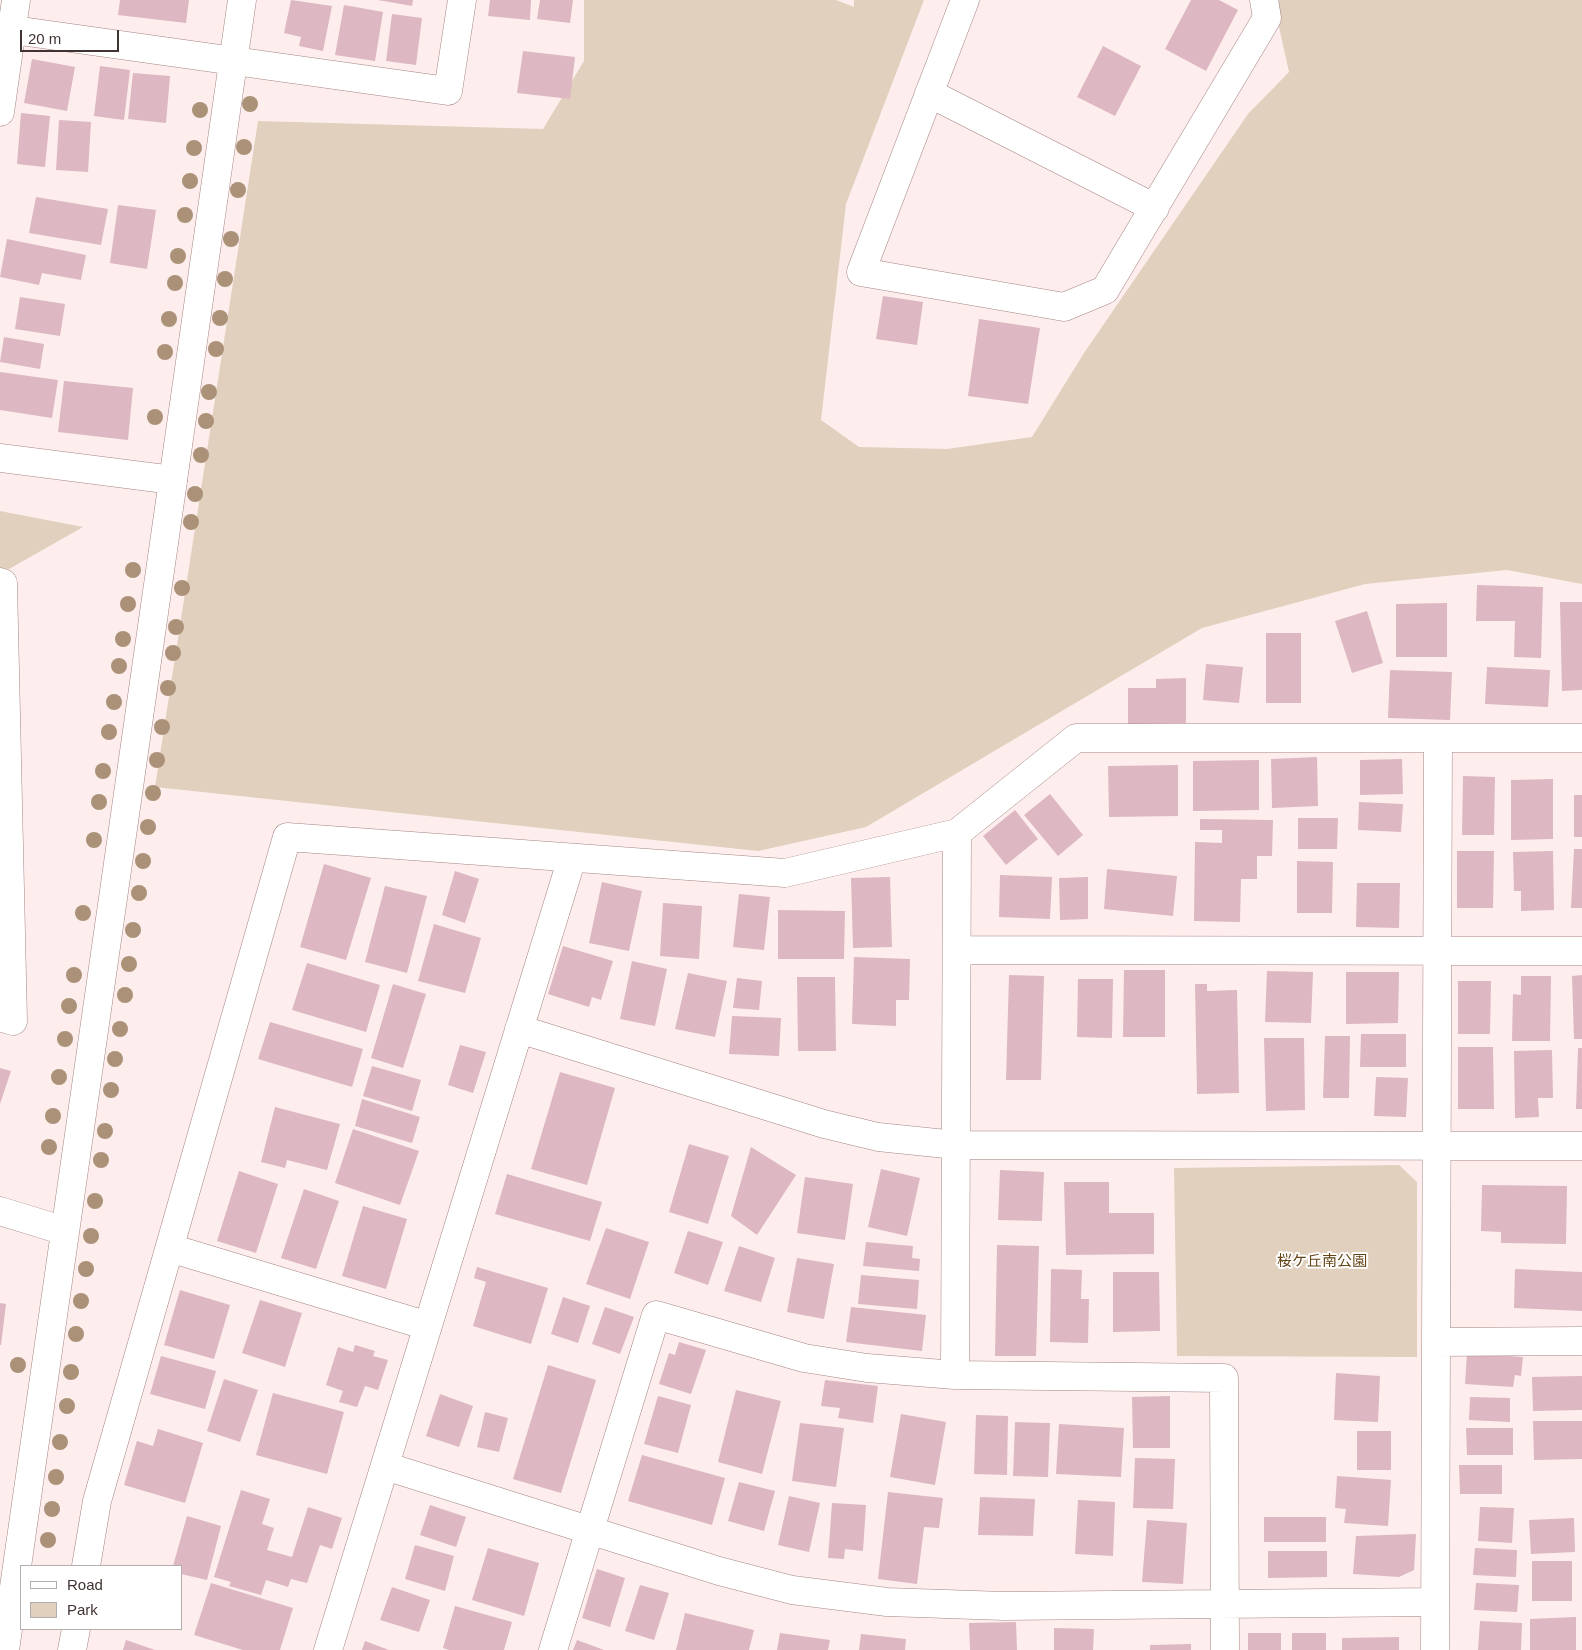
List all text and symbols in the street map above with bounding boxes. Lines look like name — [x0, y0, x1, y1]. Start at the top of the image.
scale bar — [22, 20, 121, 52]
text: 20 m — [28, 30, 61, 47]
park label: 桜ケ丘南公園 — [1277, 1253, 1367, 1271]
legend — [20, 1565, 182, 1630]
text: Road — [67, 1576, 103, 1593]
text: Park — [67, 1601, 98, 1618]

